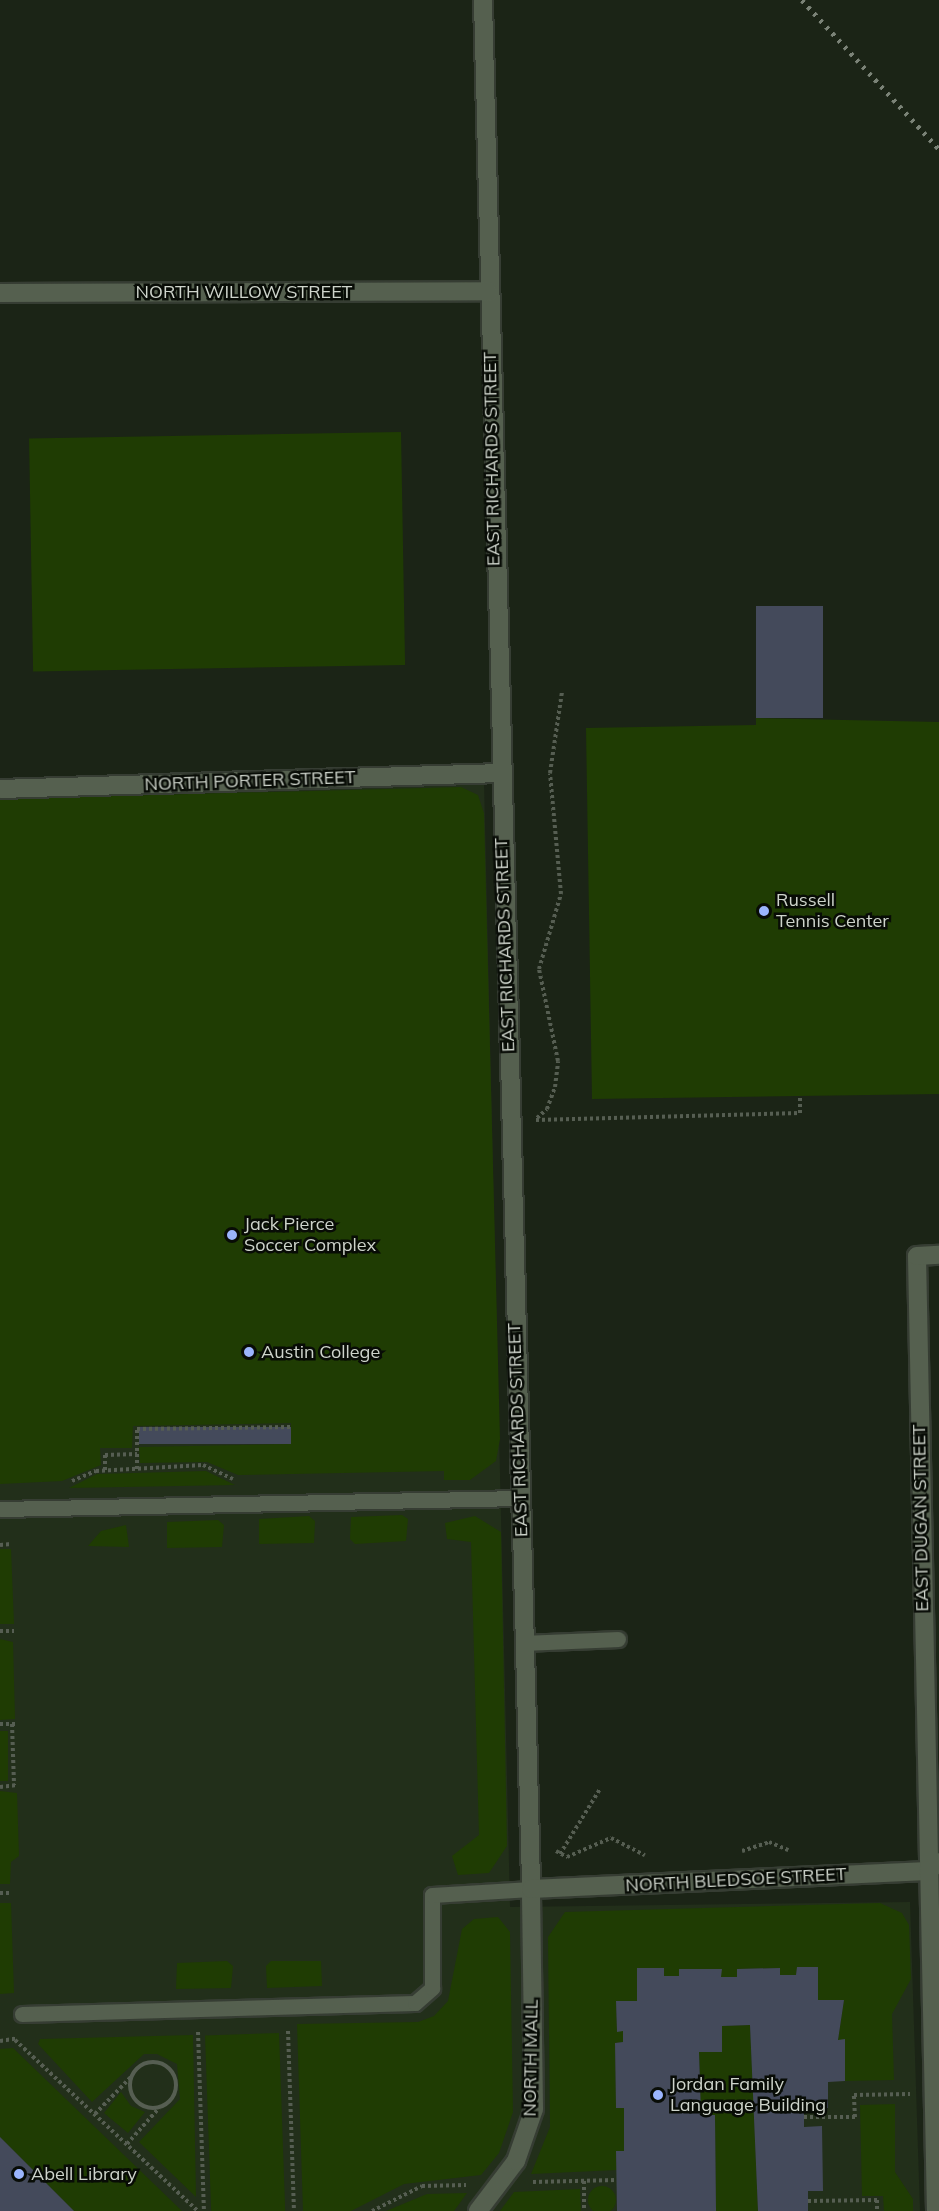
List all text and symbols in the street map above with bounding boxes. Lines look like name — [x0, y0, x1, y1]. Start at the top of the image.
street label: NORTH WILLOW STREET — [136, 281, 352, 303]
street label: EAST RICHARDS STREET — [479, 352, 505, 566]
street label: NORTH PORTER STREET — [144, 767, 356, 795]
street label: EAST RICHARDS STREET — [490, 838, 520, 1052]
place label: Russell Tennis Center — [776, 890, 889, 932]
marker: Russell Tennis Center — [757, 904, 771, 918]
place label: Jack Pierce Soccer Complex — [244, 1214, 376, 1256]
marker: Jack Pierce Soccer Complex — [225, 1228, 239, 1242]
street label: EAST RICHARDS STREET — [503, 1323, 533, 1537]
place label: Austin College — [261, 1341, 380, 1363]
marker: Austin College — [242, 1345, 256, 1359]
street label: EAST DUGAN STREET — [909, 1424, 933, 1612]
street label: NORTH BLEDSOE STREET — [625, 1863, 847, 1897]
street label: NORTH MALL — [519, 1999, 543, 2117]
place label: Jordan Family Language Building — [670, 2074, 826, 2116]
marker: Jordan Family Language Building — [651, 2088, 665, 2102]
place label: Abell Library — [31, 2163, 137, 2185]
marker: Abell Library — [12, 2167, 26, 2181]

